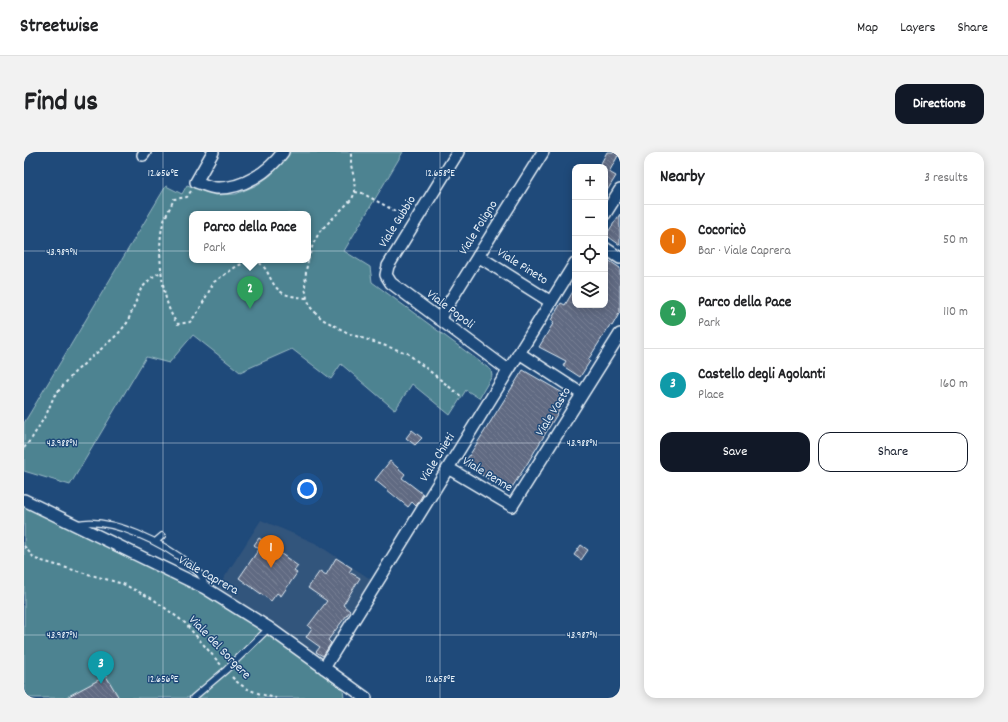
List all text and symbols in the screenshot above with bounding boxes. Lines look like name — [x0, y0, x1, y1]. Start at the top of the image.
text: Streetwise — [20, 14, 98, 41]
text: Map — [857, 18, 878, 38]
text: Layers — [900, 18, 935, 38]
text: Share — [957, 18, 988, 38]
text: Find us — [24, 84, 98, 124]
button: Directions — [895, 84, 984, 124]
map controls — [572, 164, 608, 308]
button: + — [572, 164, 608, 200]
text: Nearby — [660, 166, 704, 190]
text: 12.656°E — [148, 167, 179, 181]
text: 12.658°E — [425, 167, 455, 181]
text: 3 results — [924, 169, 968, 188]
street label: Viale Gubbio — [375, 192, 422, 252]
street label: Viale Foligno — [455, 197, 503, 259]
button: − — [572, 200, 608, 236]
popup — [189, 211, 311, 263]
text: Parco della Pace — [203, 217, 297, 239]
text: Cocoricò — [698, 220, 746, 242]
text: 1 — [672, 231, 674, 250]
text: 50 m — [943, 231, 968, 250]
button: locate — [572, 236, 608, 272]
text: Park — [203, 239, 226, 258]
text: Bar · Viale Caprera — [698, 242, 791, 261]
street label: Viale Pineto — [493, 244, 551, 290]
text: 43.989°N — [46, 246, 78, 260]
button: layers — [572, 272, 608, 308]
pin: 2 — [237, 276, 263, 309]
street label: Viale Popoli — [422, 286, 478, 335]
text: Parco della Pace — [698, 292, 791, 314]
text: 2 — [670, 303, 676, 322]
text: 110 m — [943, 303, 968, 322]
text: Park — [698, 314, 720, 333]
text: Castello degli Agolanti — [698, 364, 825, 386]
text: 3 — [670, 375, 676, 394]
text: 160 m — [940, 375, 968, 394]
street label: Viale Vasto — [531, 383, 577, 440]
text: Place — [698, 386, 724, 405]
street label: Viale Chieti — [416, 429, 461, 486]
button: Save — [660, 432, 810, 472]
button: Share — [818, 432, 968, 472]
text: 43.988°N — [47, 437, 78, 451]
text: 43.988°N — [567, 437, 598, 451]
street label: Viale Penne — [458, 452, 516, 498]
your location — [297, 479, 317, 499]
pin: 1 — [258, 535, 284, 568]
street label: Viale Caprera — [174, 552, 242, 601]
street label: Viale del Sorgere — [183, 612, 255, 685]
text: 43.987°N — [47, 629, 77, 643]
text: 43.987°N — [567, 629, 597, 643]
pin: 3 — [88, 651, 114, 684]
text: 12.656°E — [148, 673, 179, 687]
text: 12.658°E — [425, 673, 455, 687]

